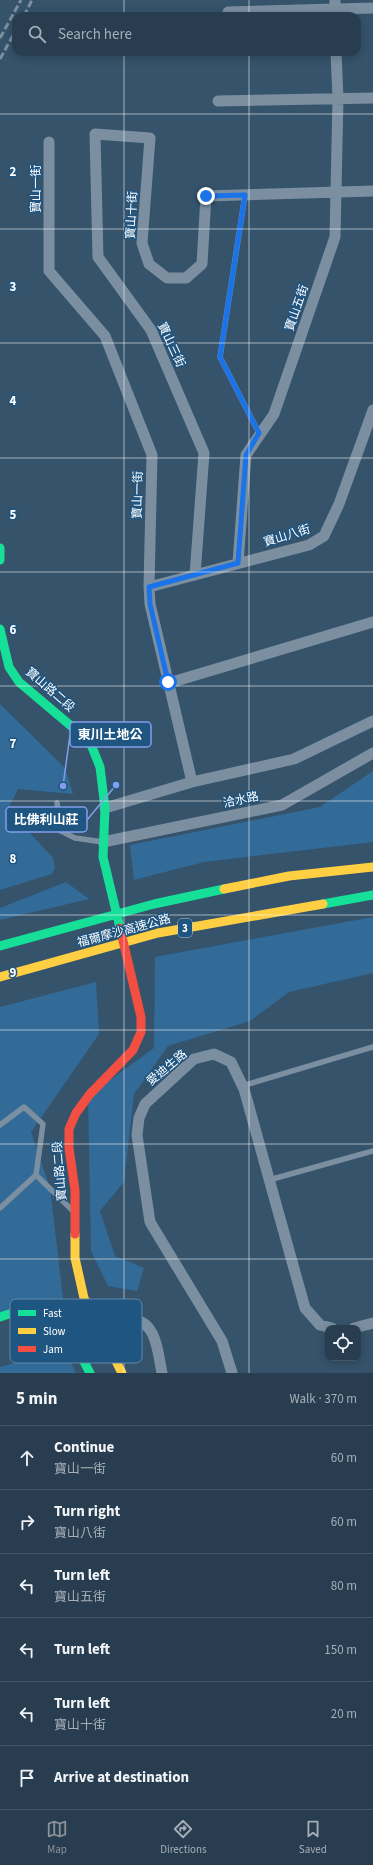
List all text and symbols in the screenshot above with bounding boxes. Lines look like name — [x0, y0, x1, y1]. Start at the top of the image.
search box — [12, 12, 361, 56]
icon: search — [26, 23, 48, 45]
text: Search here — [58, 24, 132, 45]
text: 2 — [10, 163, 17, 181]
street label: 寶山一街 — [28, 165, 45, 213]
route end — [197, 187, 215, 205]
street label: 寶山十街 — [122, 191, 142, 239]
text: 3 — [10, 278, 17, 296]
street label: 寶山五街 — [281, 283, 313, 333]
street label: 寶山三街 — [153, 320, 189, 370]
text: 4 — [10, 392, 17, 410]
street label: 寶山一街 — [129, 471, 147, 519]
text: 5 — [10, 506, 17, 524]
street label: 寶山八街 — [262, 521, 312, 551]
text: 6 — [10, 621, 17, 639]
street label: 寶山路二段 — [22, 664, 78, 716]
route start — [159, 673, 177, 691]
callout: 東川土地公 — [70, 722, 151, 747]
text: 東川土地公 — [77, 726, 143, 744]
text: 7 — [10, 735, 17, 753]
street label: 洽水路 — [222, 788, 260, 812]
callout: 比佛利山莊 — [6, 807, 87, 832]
text: 比佛利山莊 — [13, 811, 79, 829]
text: 8 — [10, 850, 17, 868]
street label: 福爾摩沙高速公路 — [75, 910, 173, 952]
road number: 3 — [178, 919, 192, 937]
text: 9 — [10, 964, 17, 982]
street label: 愛迪生路 — [143, 1046, 191, 1090]
street label: 寶山路二段 — [49, 1140, 71, 1202]
legend — [10, 1299, 142, 1363]
text: Fast — [43, 1306, 62, 1321]
text: Slow — [43, 1324, 66, 1339]
map controls — [325, 1325, 361, 1361]
button: locate — [325, 1325, 361, 1361]
text: Jam — [43, 1342, 63, 1357]
text: 5 min — [16, 1387, 57, 1411]
text: Walk · 370 m — [289, 1390, 357, 1408]
text: Continue — [54, 1437, 114, 1458]
icon: ahead — [16, 1447, 38, 1469]
text: 60 m — [331, 1449, 357, 1467]
text: 寶山一街 — [54, 1460, 106, 1478]
text: Turn right — [54, 1501, 120, 1522]
icon: right — [16, 1511, 38, 1533]
text: 60 m — [331, 1513, 357, 1531]
text: 寶山八街 — [54, 1524, 106, 1542]
text: Turn left — [54, 1565, 110, 1586]
icon: left — [16, 1575, 38, 1597]
text: 80 m — [331, 1577, 357, 1595]
text: 寶山五街 — [54, 1588, 106, 1606]
icon: left — [16, 1639, 38, 1661]
text: Turn left — [54, 1639, 110, 1660]
text: 150 m — [324, 1641, 357, 1659]
text: Turn left — [54, 1693, 110, 1714]
icon: left — [16, 1703, 38, 1725]
text: 20 m — [331, 1705, 357, 1723]
text: 寶山十街 — [54, 1716, 106, 1734]
icon: arrive — [16, 1767, 38, 1789]
text: Arrive at destination — [54, 1767, 189, 1788]
tab: Map — [46, 1818, 68, 1857]
tab: Directions — [160, 1818, 207, 1857]
tab: Saved — [299, 1818, 327, 1857]

